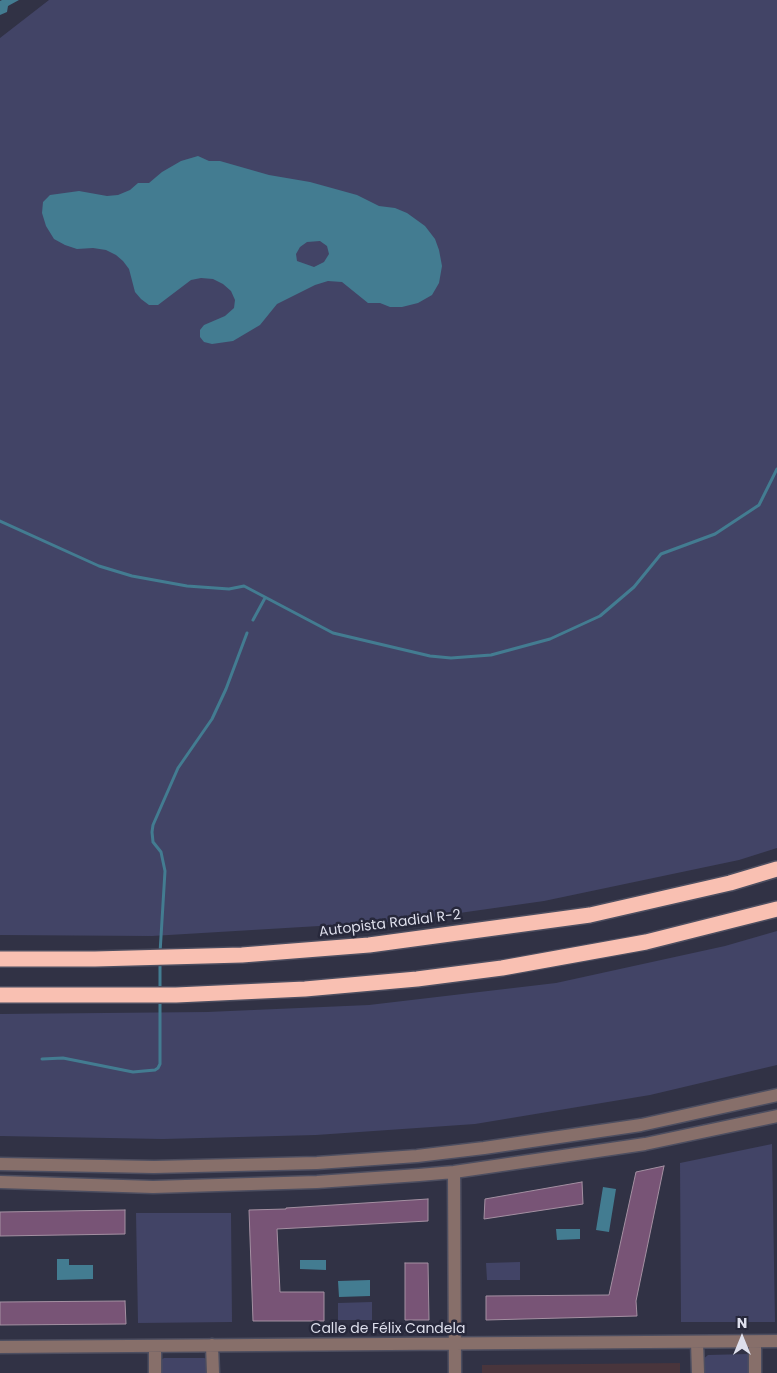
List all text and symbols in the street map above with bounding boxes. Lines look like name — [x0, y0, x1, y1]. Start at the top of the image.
street label: Autopista Radial R-2 — [318, 907, 462, 941]
north arrow — [717, 1313, 767, 1363]
text: N — [737, 1313, 747, 1333]
street label: Calle de Félix Candela — [311, 1321, 465, 1337]

